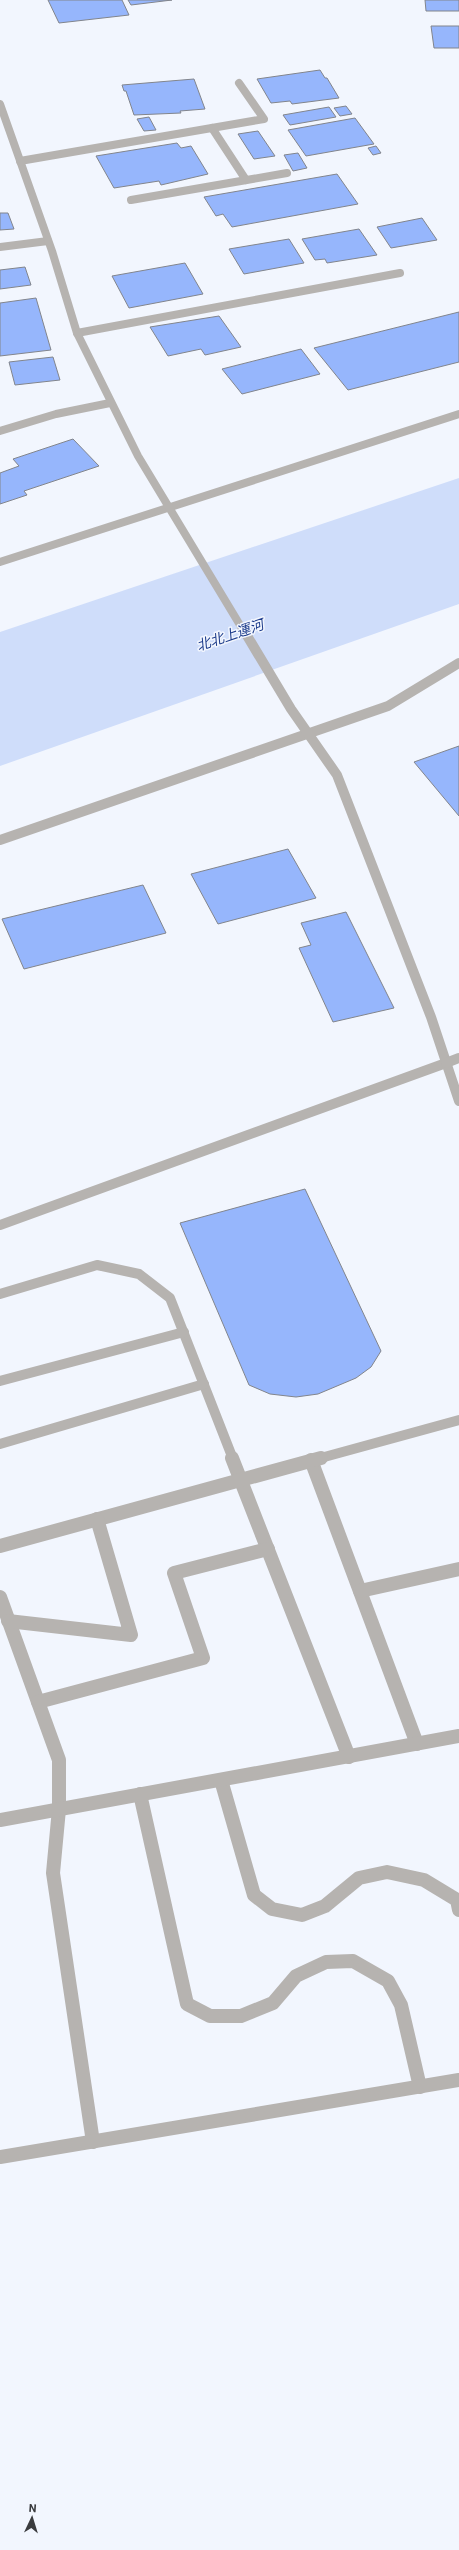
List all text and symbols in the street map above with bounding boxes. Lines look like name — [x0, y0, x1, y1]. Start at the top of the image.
water label: 北北上運河 — [194, 615, 269, 654]
north arrow — [12, 2498, 52, 2538]
text: N — [28, 2502, 37, 2515]

